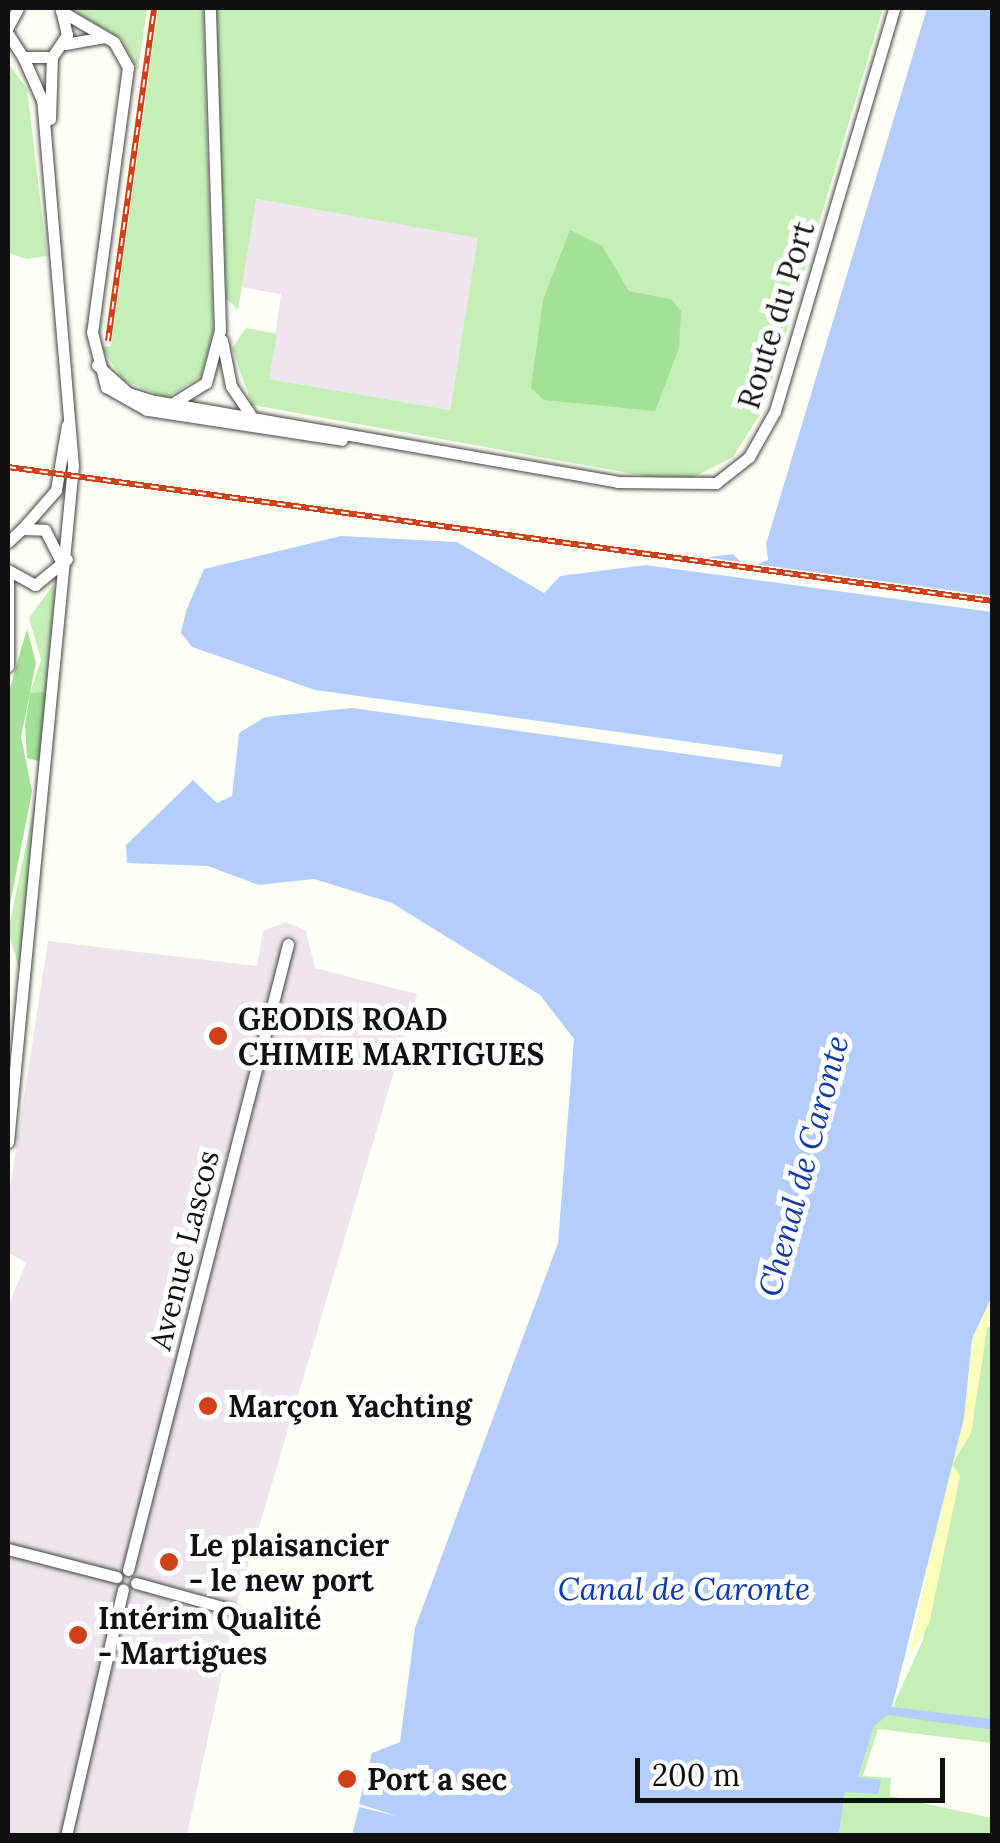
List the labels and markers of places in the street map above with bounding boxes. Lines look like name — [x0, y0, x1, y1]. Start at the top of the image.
place label: GEODIS ROAD CHIMIE MARTIGUES — [238, 1001, 544, 1072]
marker: GEODIS ROAD CHIMIE MARTIGUES — [207, 1025, 229, 1047]
place label: Marçon Yachting — [228, 1388, 472, 1424]
marker: Marçon Yachting — [197, 1395, 219, 1417]
place label: Le plaisancier - le new port — [189, 1527, 389, 1598]
marker: Le plaisancier - le new port — [158, 1551, 180, 1573]
place label: Intérim Qualité - Martigues — [98, 1600, 321, 1670]
marker: Intérim Qualité - Martigues — [67, 1624, 89, 1646]
place label: Port a sec — [367, 1761, 507, 1797]
marker: Port a sec — [336, 1768, 358, 1790]

